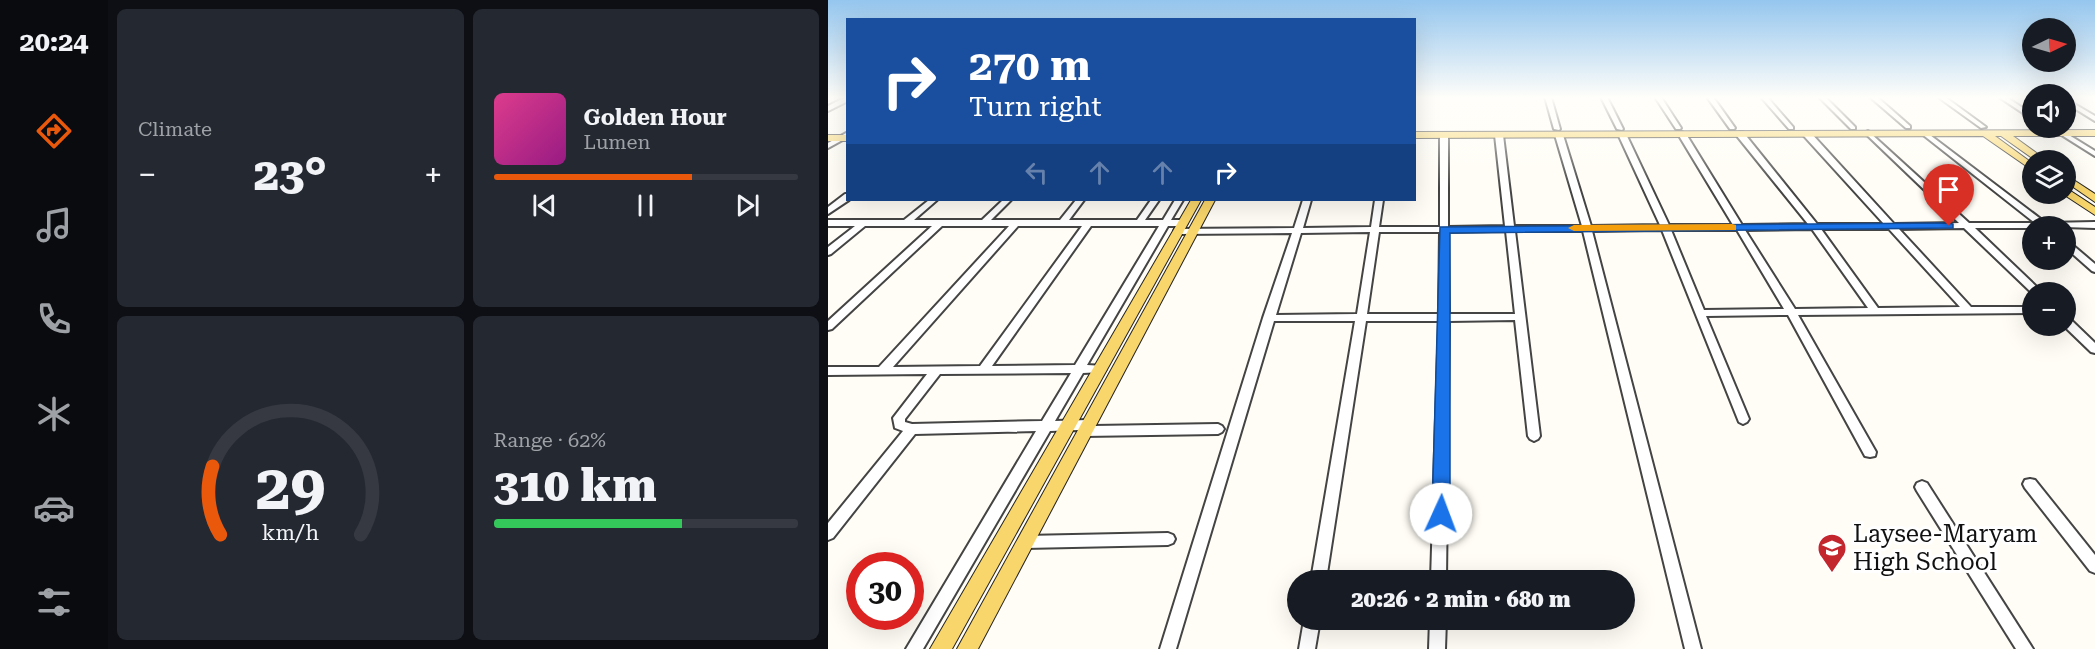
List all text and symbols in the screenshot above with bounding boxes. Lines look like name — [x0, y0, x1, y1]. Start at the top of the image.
north arrow — [2022, 18, 2076, 72]
map controls — [2022, 18, 2076, 336]
text: 20:24 — [20, 26, 88, 58]
text: 270 m — [969, 41, 1091, 90]
icon: right — [870, 42, 948, 120]
button: sound — [2022, 84, 2076, 138]
text: Turn right — [969, 91, 1102, 123]
text: Golden Hour — [584, 105, 727, 130]
icon: directions — [33, 110, 75, 152]
text: Climate — [138, 117, 212, 141]
text: Lumen — [584, 130, 650, 154]
text: 23° — [254, 148, 327, 201]
button: layers — [2022, 150, 2076, 204]
text: − — [138, 155, 156, 194]
text: + — [424, 155, 443, 194]
icon: left — [1020, 156, 1053, 189]
icon: ahead — [1083, 156, 1116, 189]
icon: ahead — [1146, 156, 1179, 189]
icon: right — [1209, 156, 1242, 189]
pin — [1923, 164, 1974, 226]
icon: arrive — [1932, 173, 1965, 206]
icon: previous — [528, 189, 561, 222]
icon: pause — [629, 189, 662, 222]
icon: next — [731, 189, 764, 222]
icon: music — [33, 204, 75, 246]
button: + — [2022, 216, 2076, 270]
button: − — [2022, 282, 2076, 336]
icon: phone — [33, 298, 75, 340]
icon: climate — [33, 393, 75, 435]
text: Range · 62% — [494, 428, 606, 452]
text: 29 — [255, 451, 325, 524]
text: 310 km — [494, 459, 657, 512]
position arrow — [1409, 482, 1473, 546]
icon: car — [33, 487, 75, 529]
text: km/h — [262, 520, 319, 545]
place label: Laysee-Maryam High School — [1853, 520, 2037, 576]
school or university icon: Laysee-Maryam High School — [1816, 532, 1848, 574]
speed limit sign: 30 — [846, 552, 924, 630]
icon: filters — [33, 581, 75, 623]
text: 20:26 · 2 min · 680 m — [1351, 587, 1571, 612]

